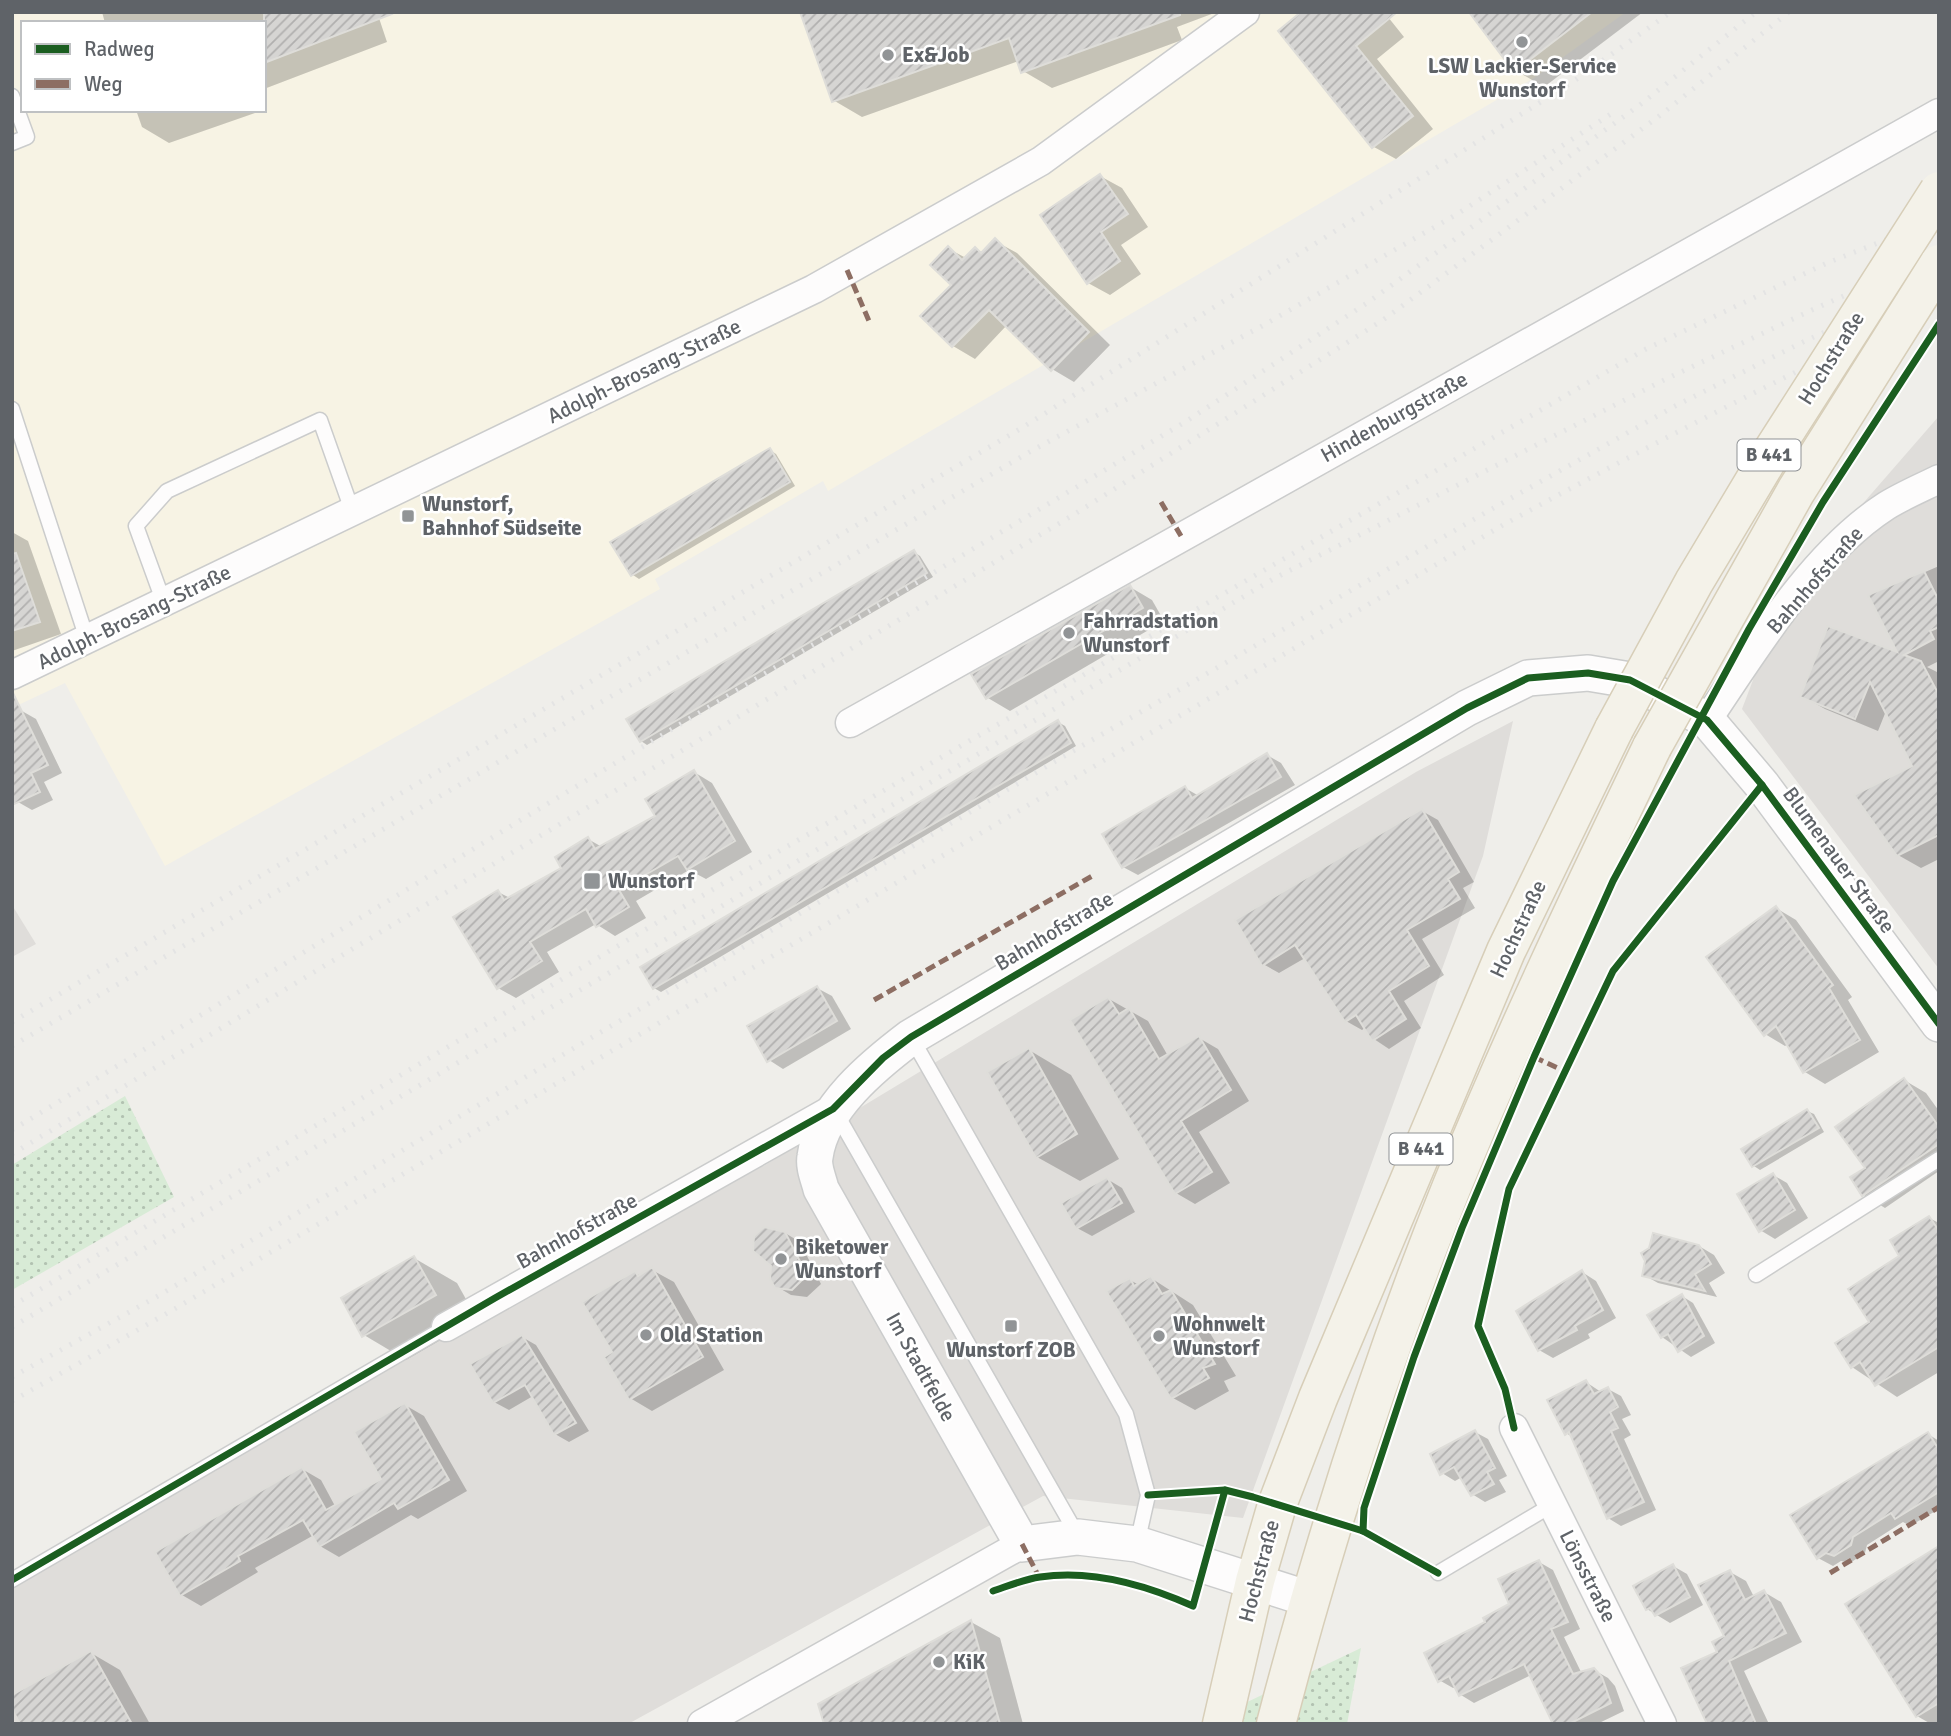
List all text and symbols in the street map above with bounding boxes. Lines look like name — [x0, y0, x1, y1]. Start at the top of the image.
legend — [21, 21, 266, 112]
marker: LSW Lackier-Service Wunstorf — [1514, 34, 1530, 50]
text: Radweg — [84, 36, 155, 62]
place label: Ex&Job — [902, 42, 969, 68]
marker: Ex&Job — [880, 47, 896, 63]
place label: LSW Lackier-Service Wunstorf — [1428, 53, 1616, 103]
text: Weg — [84, 71, 123, 97]
street label: Hochstraße — [1792, 307, 1870, 409]
street label: Adolph-Brosang-Straße — [543, 313, 745, 429]
street label: Hindenburgstraße — [1316, 366, 1472, 468]
road number: B 441 — [1738, 440, 1800, 470]
place label: Wunstorf, Bahnhof Südseite — [422, 491, 582, 541]
marker: Wunstorf, Bahnhof Südseite — [400, 508, 416, 524]
street label: Bahnhofstraße — [1761, 521, 1869, 639]
street label: Adolph-Brosang-Straße — [33, 559, 235, 675]
place label: Fahrradstation Wunstorf — [1083, 608, 1218, 658]
marker: Fahrradstation Wunstorf — [1061, 625, 1077, 641]
street label: Blumenauer Straße — [1777, 782, 1901, 938]
place label: Wunstorf — [608, 868, 696, 894]
marker: Wunstorf — [582, 871, 602, 891]
street label: Hochstraße — [1484, 876, 1552, 982]
street label: Bahnhofstraße — [990, 885, 1118, 977]
road number: B 441 — [1390, 1134, 1452, 1164]
street label: Bahnhofstraße — [512, 1187, 642, 1275]
place label: Biketower Wunstorf — [795, 1234, 889, 1284]
marker: Biketower Wunstorf — [773, 1251, 789, 1267]
street label: Im Stadtfelde — [880, 1308, 962, 1426]
place label: Wohnwelt Wunstorf — [1173, 1311, 1265, 1361]
marker: Wunstorf ZOB — [1003, 1318, 1019, 1334]
place label: Old Station — [660, 1322, 763, 1348]
marker: Old Station — [638, 1327, 654, 1343]
marker: Wohnwelt Wunstorf — [1151, 1328, 1167, 1344]
place label: Wunstorf ZOB — [946, 1337, 1076, 1363]
street label: Hochstraße — [1233, 1517, 1285, 1625]
street label: Lönsstraße — [1554, 1525, 1622, 1627]
place label: KiK — [953, 1649, 985, 1675]
marker: KiK — [931, 1654, 947, 1670]

